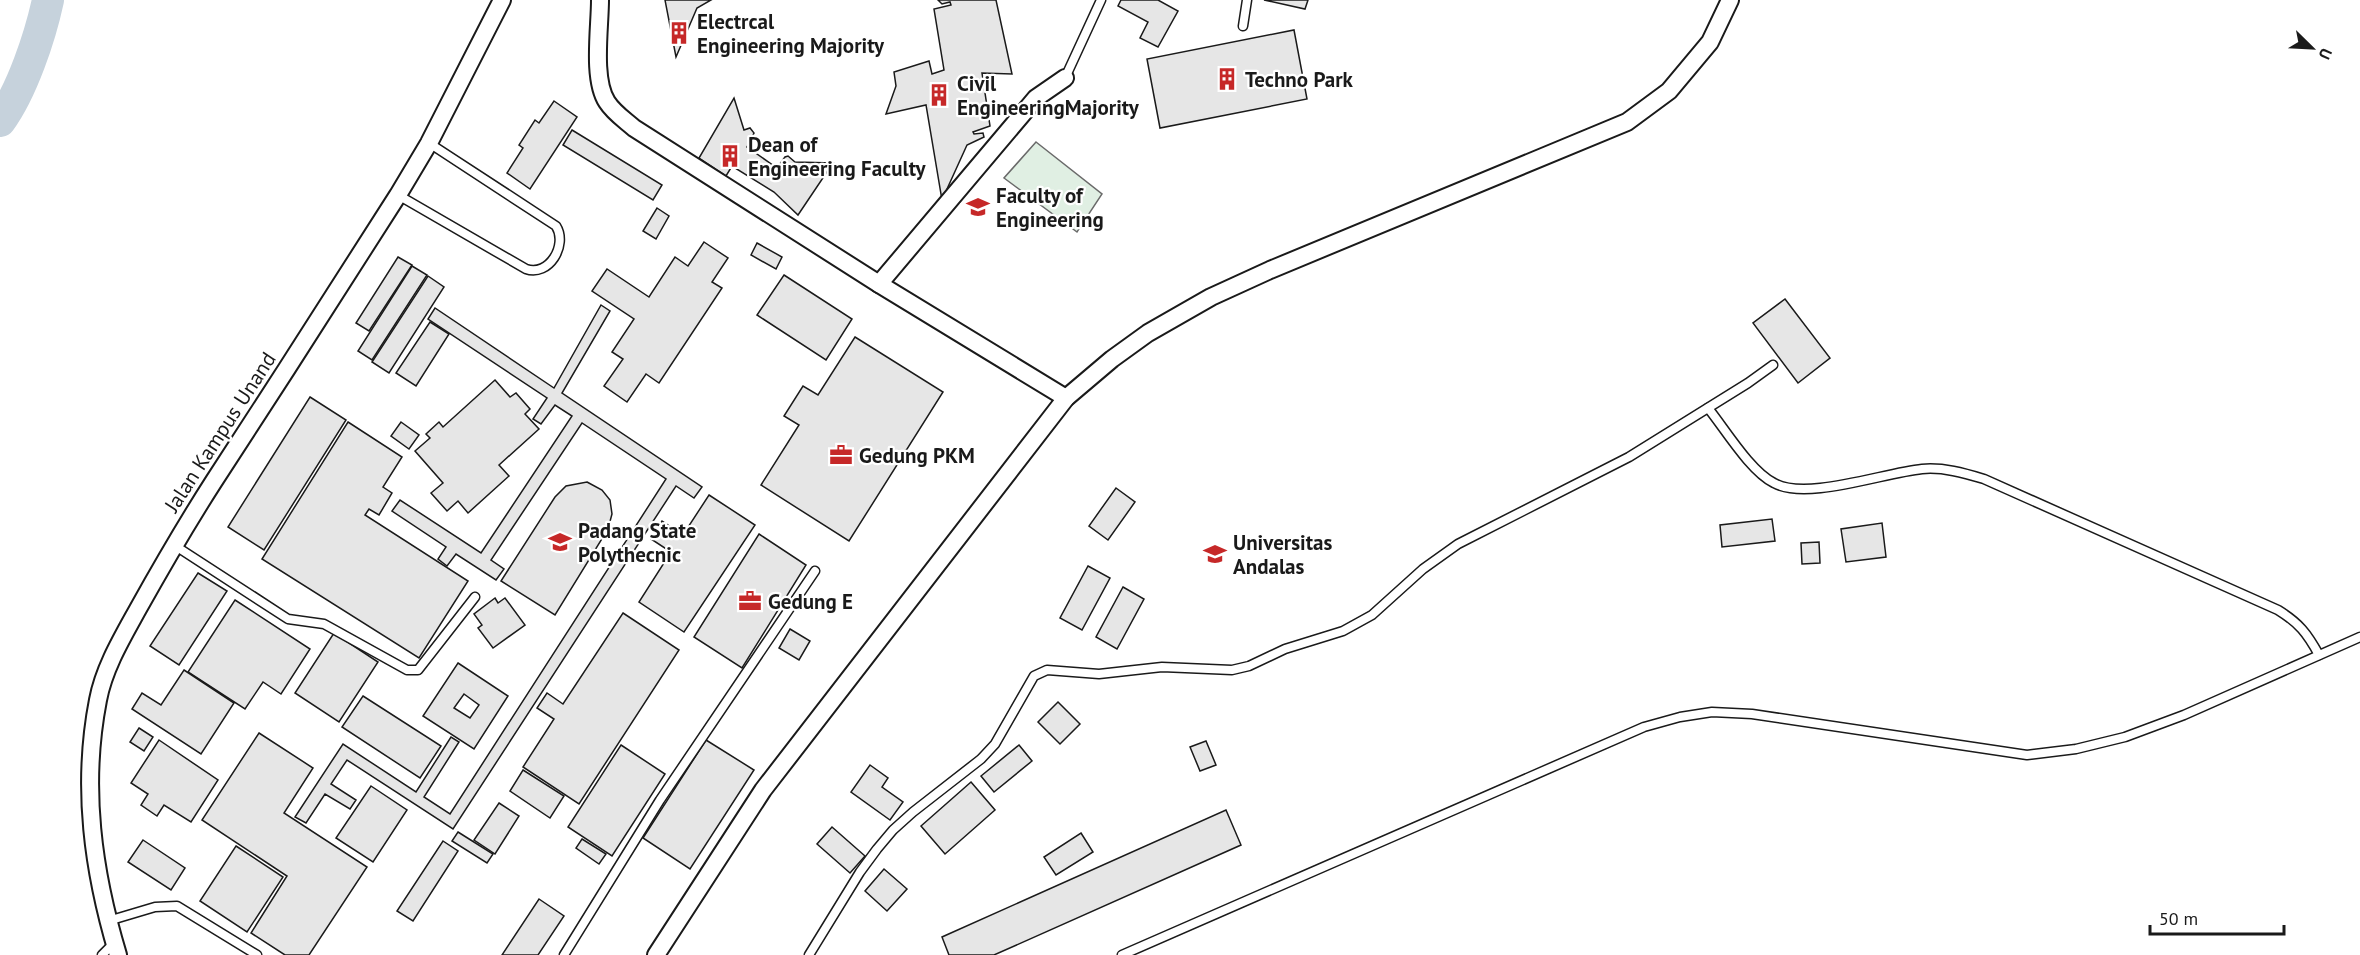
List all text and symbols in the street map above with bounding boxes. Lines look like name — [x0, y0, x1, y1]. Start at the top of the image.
place label: Electrcal Engineering Majority — [697, 8, 885, 59]
north arrow — [2282, 18, 2342, 78]
building icon: Electrcal Engineering Majority — [666, 20, 692, 46]
text: U — [2315, 45, 2337, 63]
building icon: Techno Park — [1214, 66, 1240, 92]
place label: Techno Park — [1245, 66, 1354, 93]
place label: Civil EngineeringMajority — [957, 70, 1140, 121]
building icon: Civil EngineeringMajority — [926, 82, 952, 108]
place label: Dean of Engineering Faculty — [748, 131, 927, 182]
building icon: Dean of Engineering Faculty — [717, 143, 743, 169]
place label: Faculty of Engineering — [996, 182, 1104, 233]
school or university icon: Faculty of Engineering — [965, 194, 991, 220]
street label: Jalan Kampus Unand — [158, 347, 282, 518]
office icon: Gedung PKM — [828, 442, 854, 468]
place label: Gedung PKM — [859, 442, 975, 469]
place label: Padang State Polythecnic — [578, 517, 696, 568]
school or university icon: Padang State Polythecnic — [547, 529, 573, 555]
place label: Universitas Andalas — [1233, 529, 1332, 580]
school or university icon: Universitas Andalas — [1202, 541, 1228, 567]
office icon: Gedung E — [737, 588, 763, 614]
place label: Gedung E — [768, 588, 853, 615]
scale bar — [2150, 898, 2284, 936]
text: 50 m — [2159, 907, 2198, 930]

